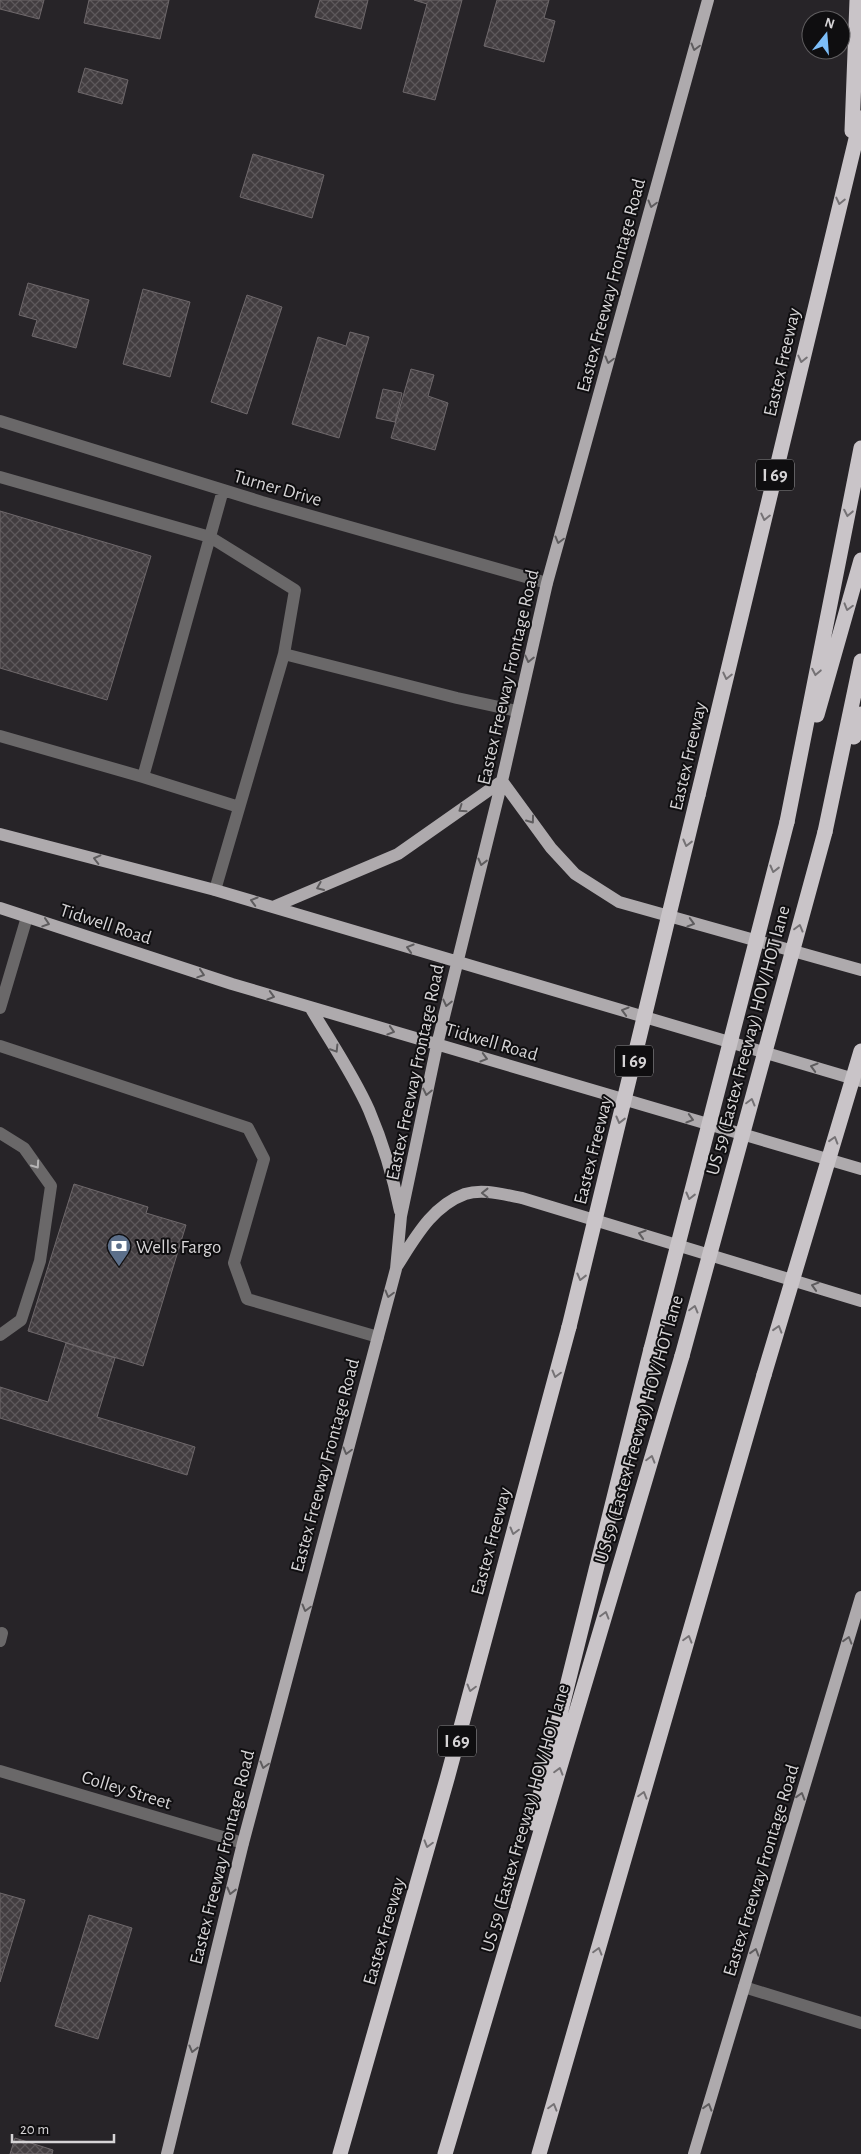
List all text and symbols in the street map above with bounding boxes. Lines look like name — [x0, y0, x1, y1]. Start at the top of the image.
north arrow — [801, 10, 851, 60]
text: N — [823, 15, 836, 32]
one-way arrow — [690, 43, 701, 51]
street label: Eastex Freeway Frontage Road — [574, 176, 649, 394]
one-way arrow — [835, 197, 846, 206]
one-way arrow — [647, 199, 657, 207]
street label: Eastex Freeway — [761, 306, 804, 418]
one-way arrow — [797, 355, 808, 364]
one-way arrow — [604, 356, 614, 364]
road number: I 69 — [756, 460, 794, 490]
street label: Turner Drive — [231, 467, 324, 510]
one-way arrow — [843, 508, 854, 517]
one-way arrow — [760, 513, 771, 522]
one-way arrow — [554, 536, 565, 545]
street label: Eastex Freeway Frontage Road — [474, 568, 543, 787]
one-way arrow — [843, 602, 853, 611]
one-way arrow — [524, 655, 535, 664]
one-way arrow — [812, 668, 822, 676]
one-way arrow — [722, 671, 733, 680]
street label: Eastex Freeway — [667, 700, 710, 812]
one-way arrow — [458, 803, 468, 812]
one-way arrow — [525, 814, 533, 823]
one-way arrow — [682, 838, 693, 847]
one-way arrow — [93, 854, 102, 865]
one-way arrow — [477, 858, 488, 867]
one-way arrow — [770, 865, 780, 873]
one-way arrow — [316, 880, 325, 891]
one-way arrow — [251, 897, 259, 907]
street label: Tidwell Road — [57, 901, 154, 948]
street label: US 59 (Eastex Freeway) HOV/HOT lane — [703, 904, 794, 1177]
one-way arrow — [42, 917, 50, 927]
one-way arrow — [687, 917, 695, 927]
one-way arrow — [793, 925, 803, 933]
one-way arrow — [407, 943, 415, 953]
street label: Eastex Freeway Frontage Road — [383, 962, 448, 1182]
one-way arrow — [196, 968, 204, 978]
one-way arrow — [267, 990, 275, 1000]
one-way arrow — [442, 998, 453, 1007]
one-way arrow — [621, 1007, 629, 1017]
street label: Tidwell Road — [443, 1020, 540, 1065]
one-way arrow — [386, 1025, 394, 1035]
one-way arrow — [328, 1044, 338, 1053]
road number: I 69 — [615, 1046, 653, 1076]
one-way arrow — [479, 1053, 488, 1063]
one-way arrow — [811, 1063, 819, 1073]
one-way arrow — [422, 1088, 433, 1097]
street label: Eastex Freeway — [571, 1094, 616, 1206]
one-way arrow — [745, 1097, 756, 1106]
one-way arrow — [686, 1114, 694, 1124]
one-way arrow — [615, 1115, 625, 1123]
one-way arrow — [829, 1136, 839, 1144]
one-way arrow — [30, 1159, 39, 1168]
one-way arrow — [481, 1188, 489, 1198]
one-way arrow — [686, 1192, 696, 1200]
one-way arrow — [639, 1229, 647, 1239]
bank icon: Wells Fargo — [106, 1233, 132, 1267]
place label: Wells Fargo — [136, 1238, 221, 1257]
one-way arrow — [576, 1273, 587, 1282]
one-way arrow — [811, 1281, 819, 1291]
one-way arrow — [384, 1289, 395, 1298]
street label: US 59 (Eastex Freeway) HOV/HOT lane — [592, 1293, 687, 1566]
one-way arrow — [689, 1306, 699, 1314]
one-way arrow — [772, 1325, 782, 1333]
street label: Eastex Freeway Frontage Road — [288, 1356, 363, 1574]
one-way arrow — [552, 1370, 562, 1378]
one-way arrow — [343, 1446, 353, 1454]
one-way arrow — [646, 1455, 656, 1464]
street label: Eastex Freeway — [468, 1485, 515, 1597]
one-way arrow — [509, 1527, 520, 1535]
one-way arrow — [301, 1603, 311, 1611]
one-way arrow — [600, 1611, 610, 1619]
one-way arrow — [682, 1634, 693, 1643]
one-way arrow — [843, 1637, 853, 1645]
street label: US 59 (Eastex Freeway) HOV/HOT lane — [478, 1682, 573, 1955]
one-way arrow — [467, 1683, 477, 1691]
road number: I 69 — [438, 1725, 476, 1756]
street label: Eastex Freeway Frontage Road — [187, 1748, 258, 1967]
one-way arrow — [259, 1760, 270, 1769]
street label: Eastex Freeway Frontage Road — [720, 1762, 803, 1979]
one-way arrow — [553, 1767, 563, 1775]
street label: Colley Street — [79, 1768, 174, 1813]
one-way arrow — [637, 1791, 647, 1800]
one-way arrow — [796, 1792, 806, 1801]
one-way arrow — [423, 1840, 434, 1849]
street label: Eastex Freeway — [360, 1876, 409, 1987]
one-way arrow — [227, 1886, 237, 1894]
one-way arrow — [592, 1947, 602, 1956]
one-way arrow — [749, 1948, 759, 1956]
one-way arrow — [188, 2044, 199, 2053]
one-way arrow — [547, 2104, 557, 2112]
one-way arrow — [703, 2104, 713, 2112]
scale bar — [12, 2112, 115, 2144]
text: 20 m — [20, 2122, 49, 2137]

